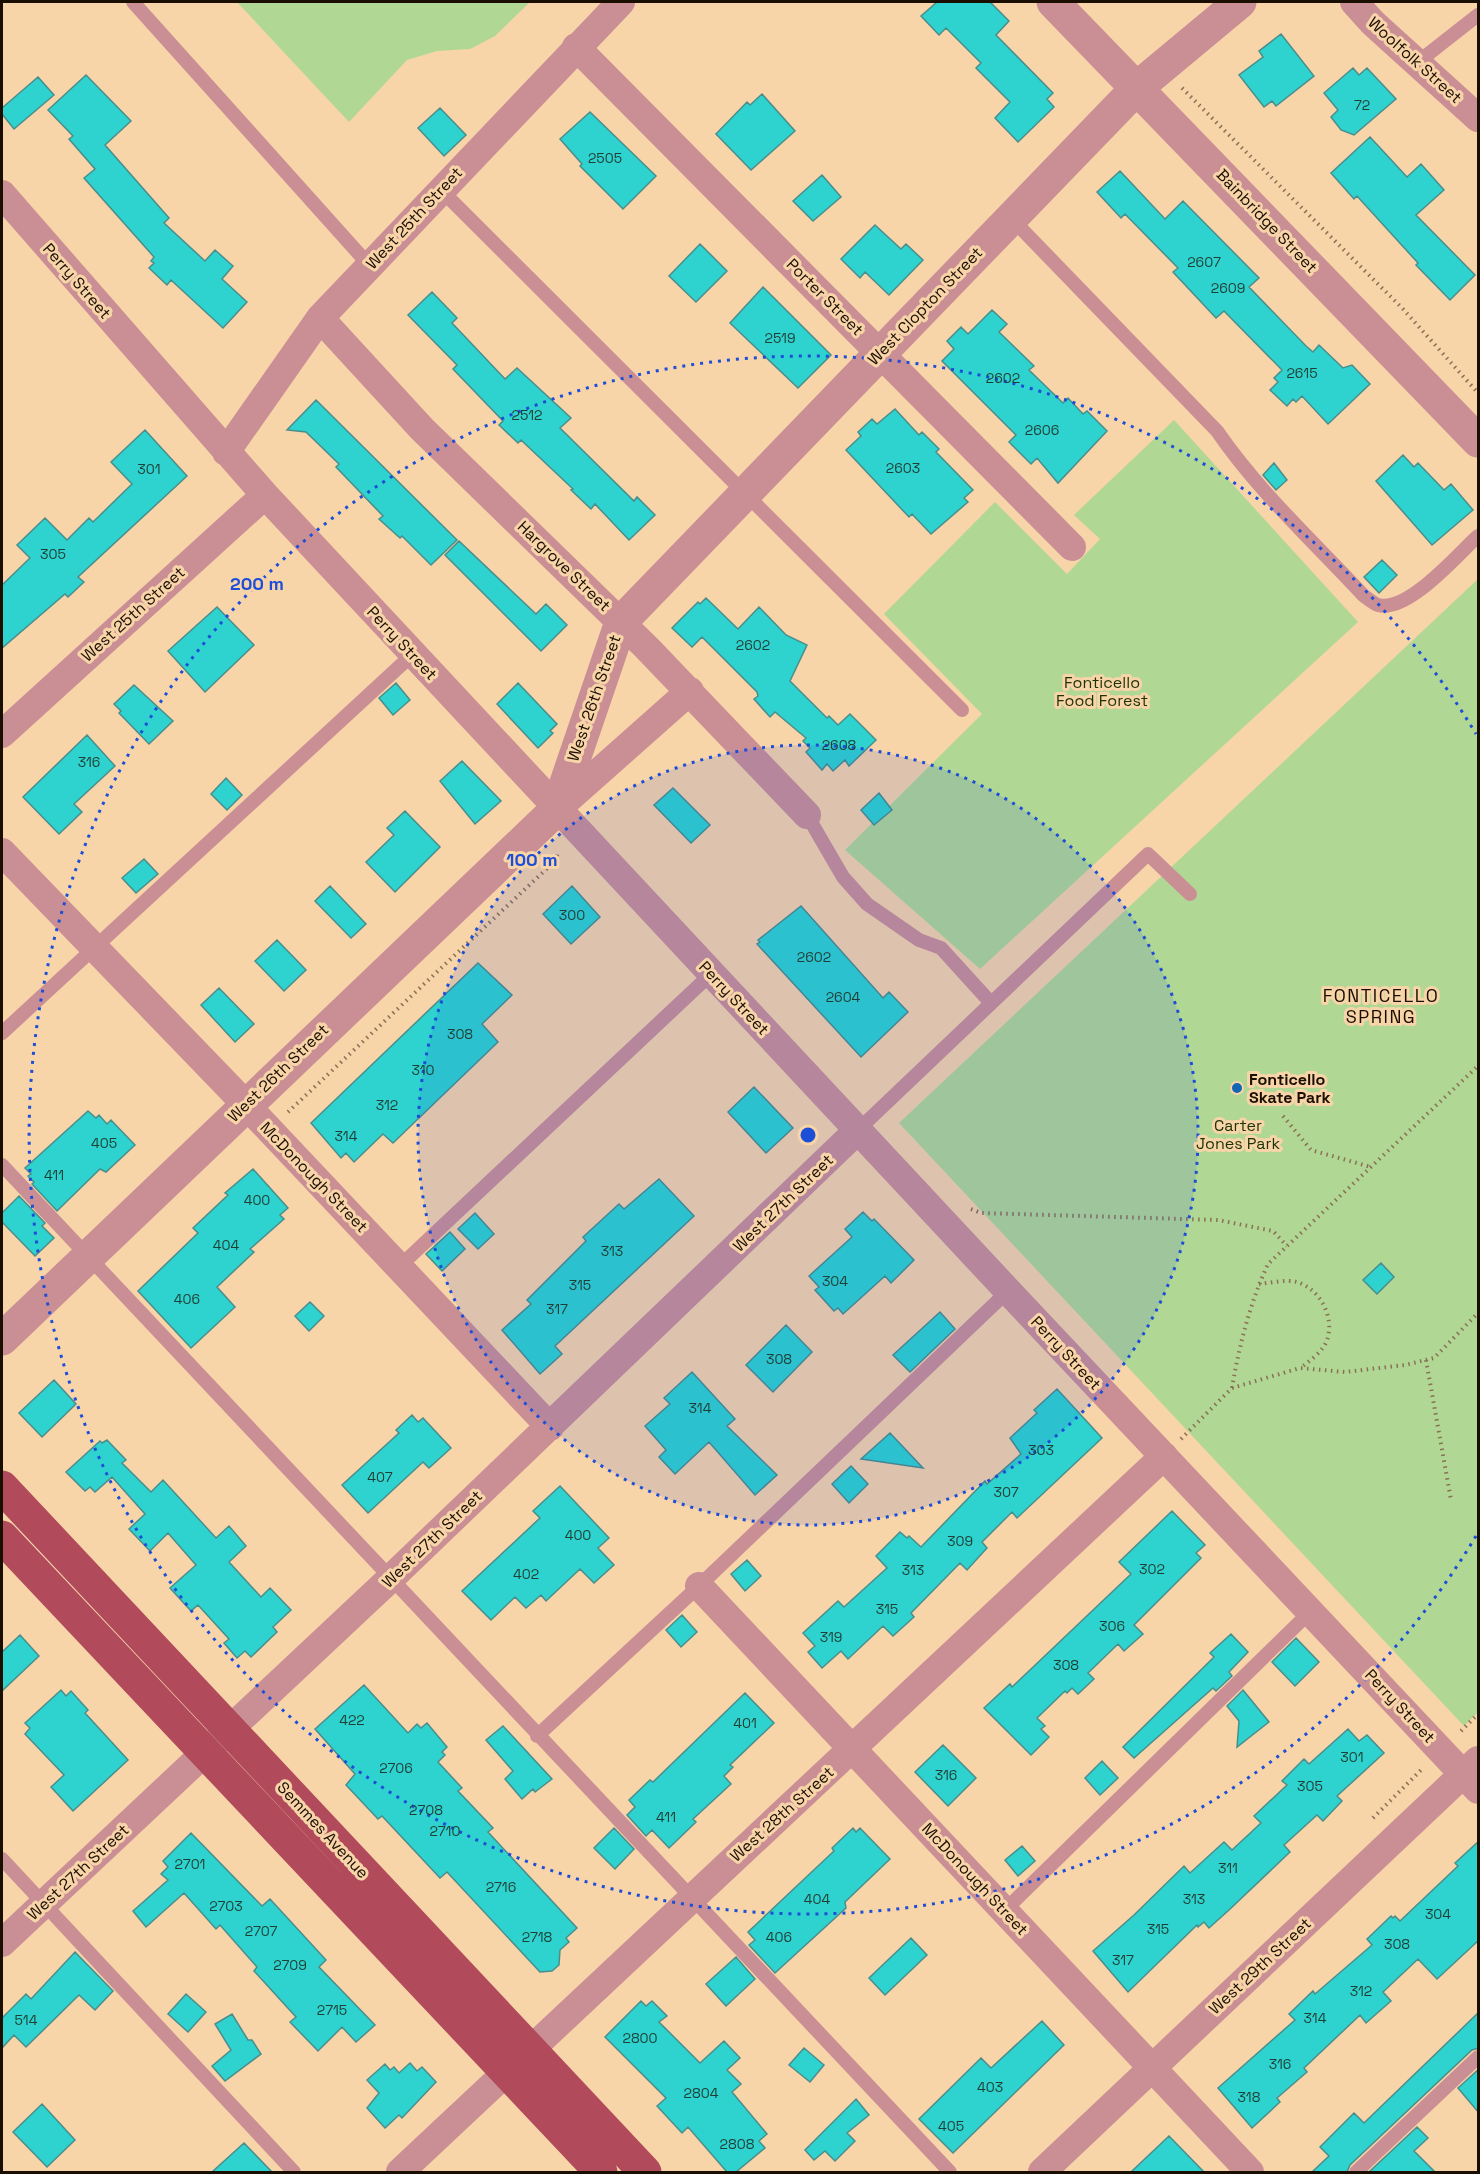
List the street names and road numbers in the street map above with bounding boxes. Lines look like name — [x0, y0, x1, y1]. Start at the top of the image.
street label: Woolfolk Street — [1364, 12, 1466, 108]
street label: West 25th Street — [361, 162, 467, 274]
street label: Bainbridge Street — [1212, 164, 1322, 278]
street label: Perry Street — [38, 239, 116, 323]
street label: West Clopton Street — [863, 242, 987, 370]
street label: Porter Street — [782, 254, 868, 340]
street label: Hargrove Street — [513, 516, 615, 616]
street label: West 25th Street — [77, 562, 189, 666]
street label: Perry Street — [362, 602, 442, 684]
street label: West 26th Street — [562, 632, 626, 764]
street label: Perry Street — [694, 957, 774, 1039]
street label: West 26th Street — [223, 1019, 333, 1127]
street label: McDonough Street — [256, 1117, 372, 1237]
street label: West 27th Street — [728, 1150, 838, 1256]
street label: Perry Street — [1026, 1312, 1106, 1394]
street label: West 27th Street — [377, 1486, 487, 1592]
street label: Perry Street — [1360, 1665, 1440, 1747]
street label: West 28th Street — [726, 1762, 838, 1866]
street label: Semmes Avenue — [273, 1777, 373, 1883]
street label: McDonough Street — [917, 1818, 1033, 1940]
street label: West 27th Street — [23, 1819, 133, 1925]
street label: West 29th Street — [1204, 1913, 1316, 2019]

